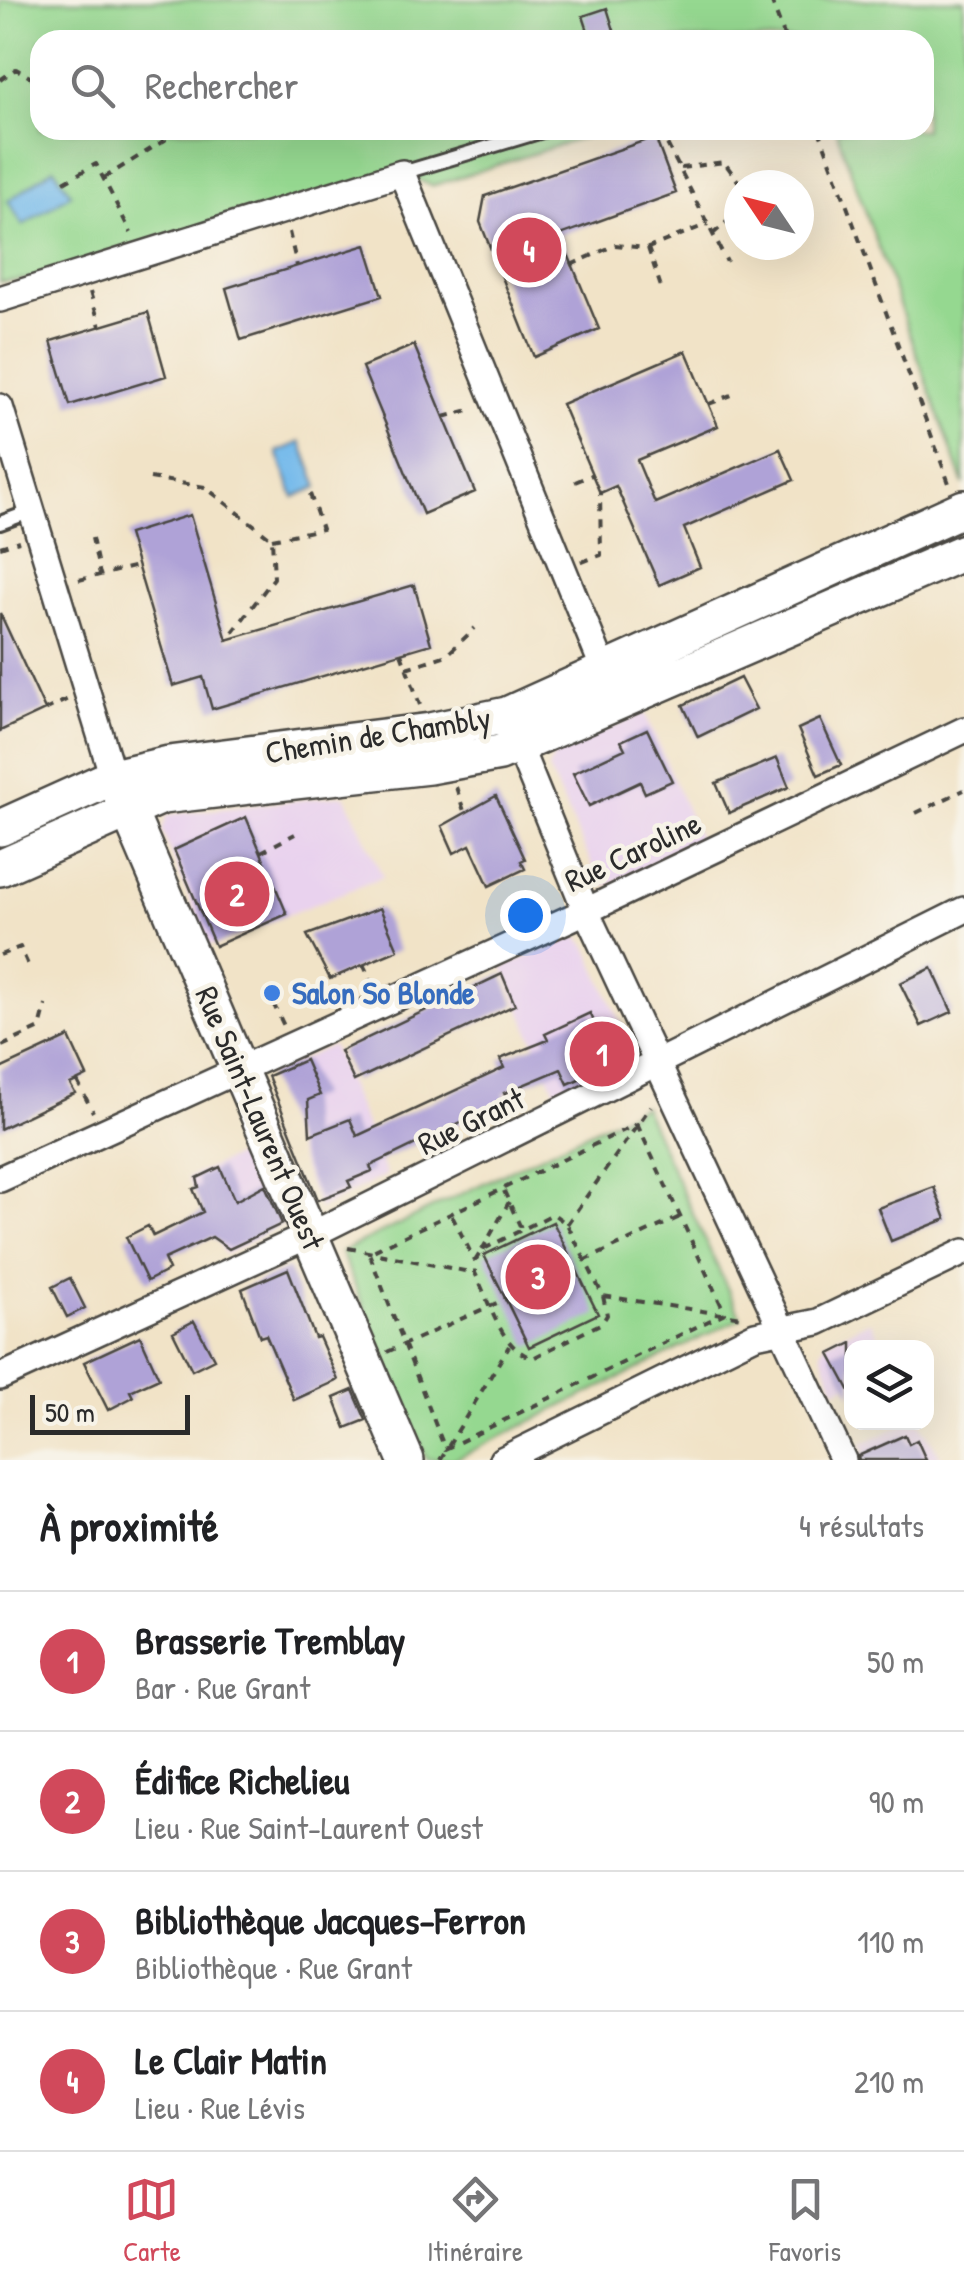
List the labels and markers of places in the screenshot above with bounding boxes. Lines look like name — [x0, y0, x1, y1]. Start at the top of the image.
pin: 4 — [496, 212, 562, 288]
pin: 2 — [204, 856, 270, 932]
place label: Salon So Blonde — [292, 971, 475, 1014]
marker: Salon So Blonde — [261, 982, 283, 1004]
pin: 1 — [570, 1016, 634, 1092]
pin: 3 — [506, 1240, 570, 1314]

